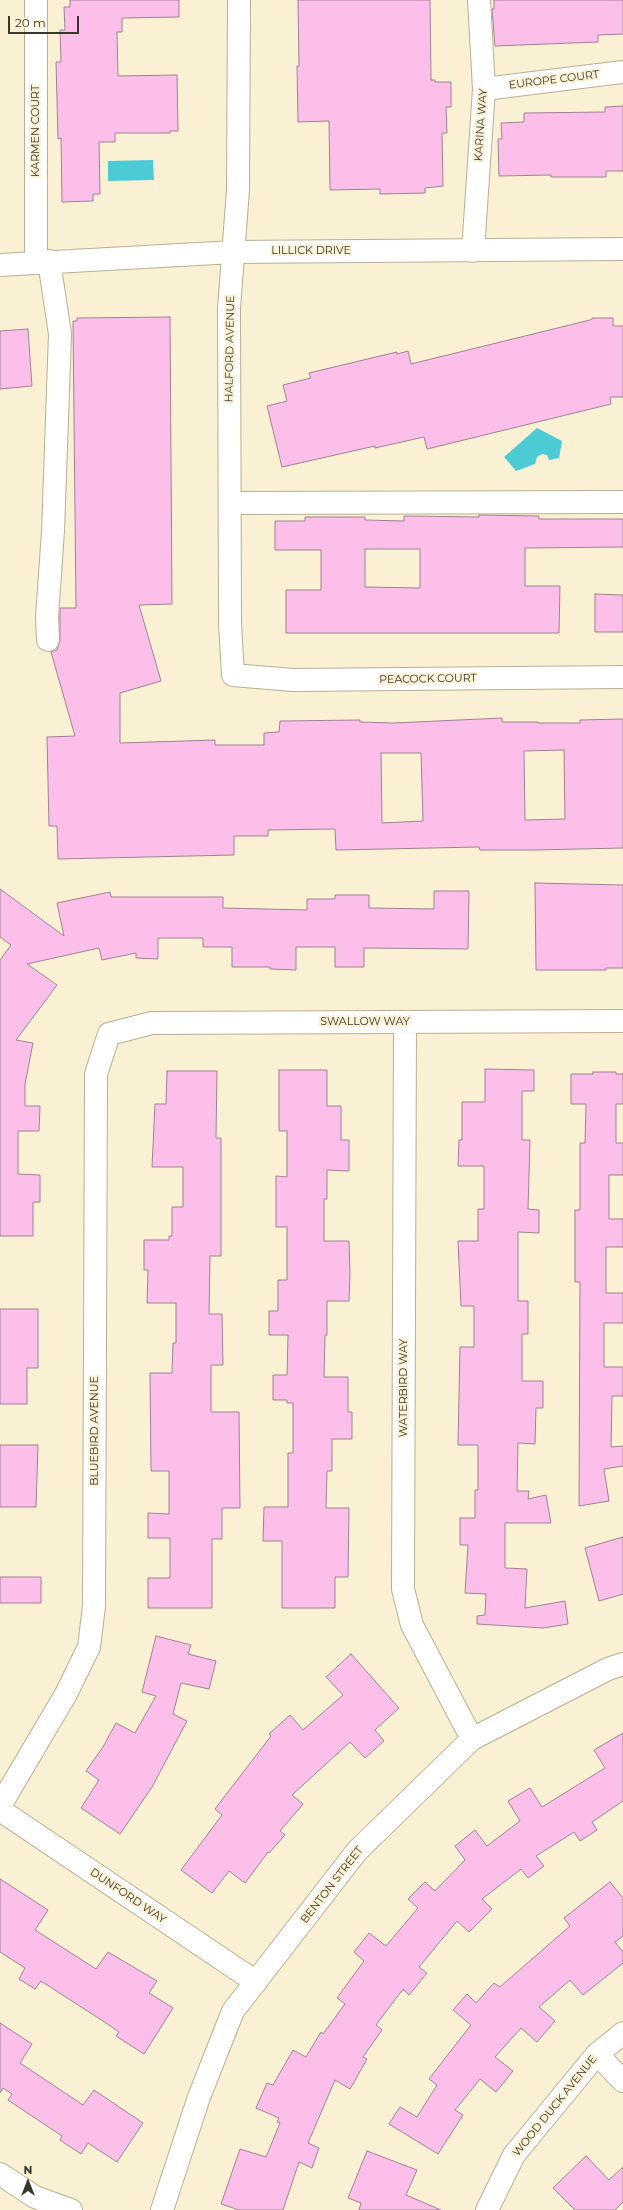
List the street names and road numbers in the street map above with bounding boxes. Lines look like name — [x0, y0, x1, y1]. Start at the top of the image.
street label: EUROPE COURT — [508, 68, 600, 92]
street label: KARMEN COURT — [29, 85, 43, 177]
street label: KARINA WAY — [472, 88, 490, 162]
street label: LILLICK DRIVE — [271, 244, 351, 258]
street label: HALFORD AVENUE — [222, 296, 238, 402]
street label: PEACOCK COURT — [379, 672, 477, 686]
street label: SWALLOW WAY — [320, 1015, 410, 1029]
street label: WATERBIRD WAY — [397, 1339, 411, 1437]
street label: BLUEBIRD AVENUE — [88, 1376, 102, 1486]
street label: BENTON STREET — [298, 1844, 366, 1926]
street label: DUNFORD WAY — [87, 1866, 169, 1926]
street label: WOOD DUCK AVENUE — [510, 2053, 600, 2159]

